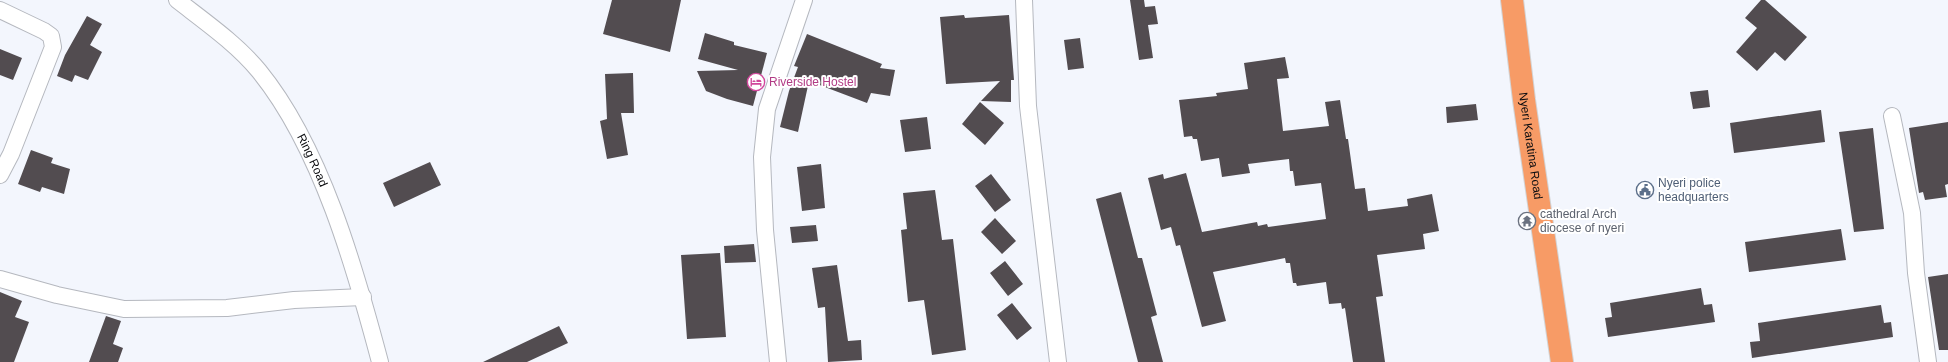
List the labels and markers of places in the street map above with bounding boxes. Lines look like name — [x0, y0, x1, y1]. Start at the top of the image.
hotel icon: Riverside Hostel — [746, 72, 766, 92]
place label: Riverside Hostel — [769, 75, 856, 89]
place label: Nyeri police headquarters — [1658, 176, 1729, 204]
public building icon: Nyeri police headquarters — [1635, 180, 1655, 200]
place label: cathedral Arch diocese of nyeri — [1540, 207, 1624, 235]
temple icon: cathedral Arch diocese of nyeri — [1517, 211, 1537, 231]

